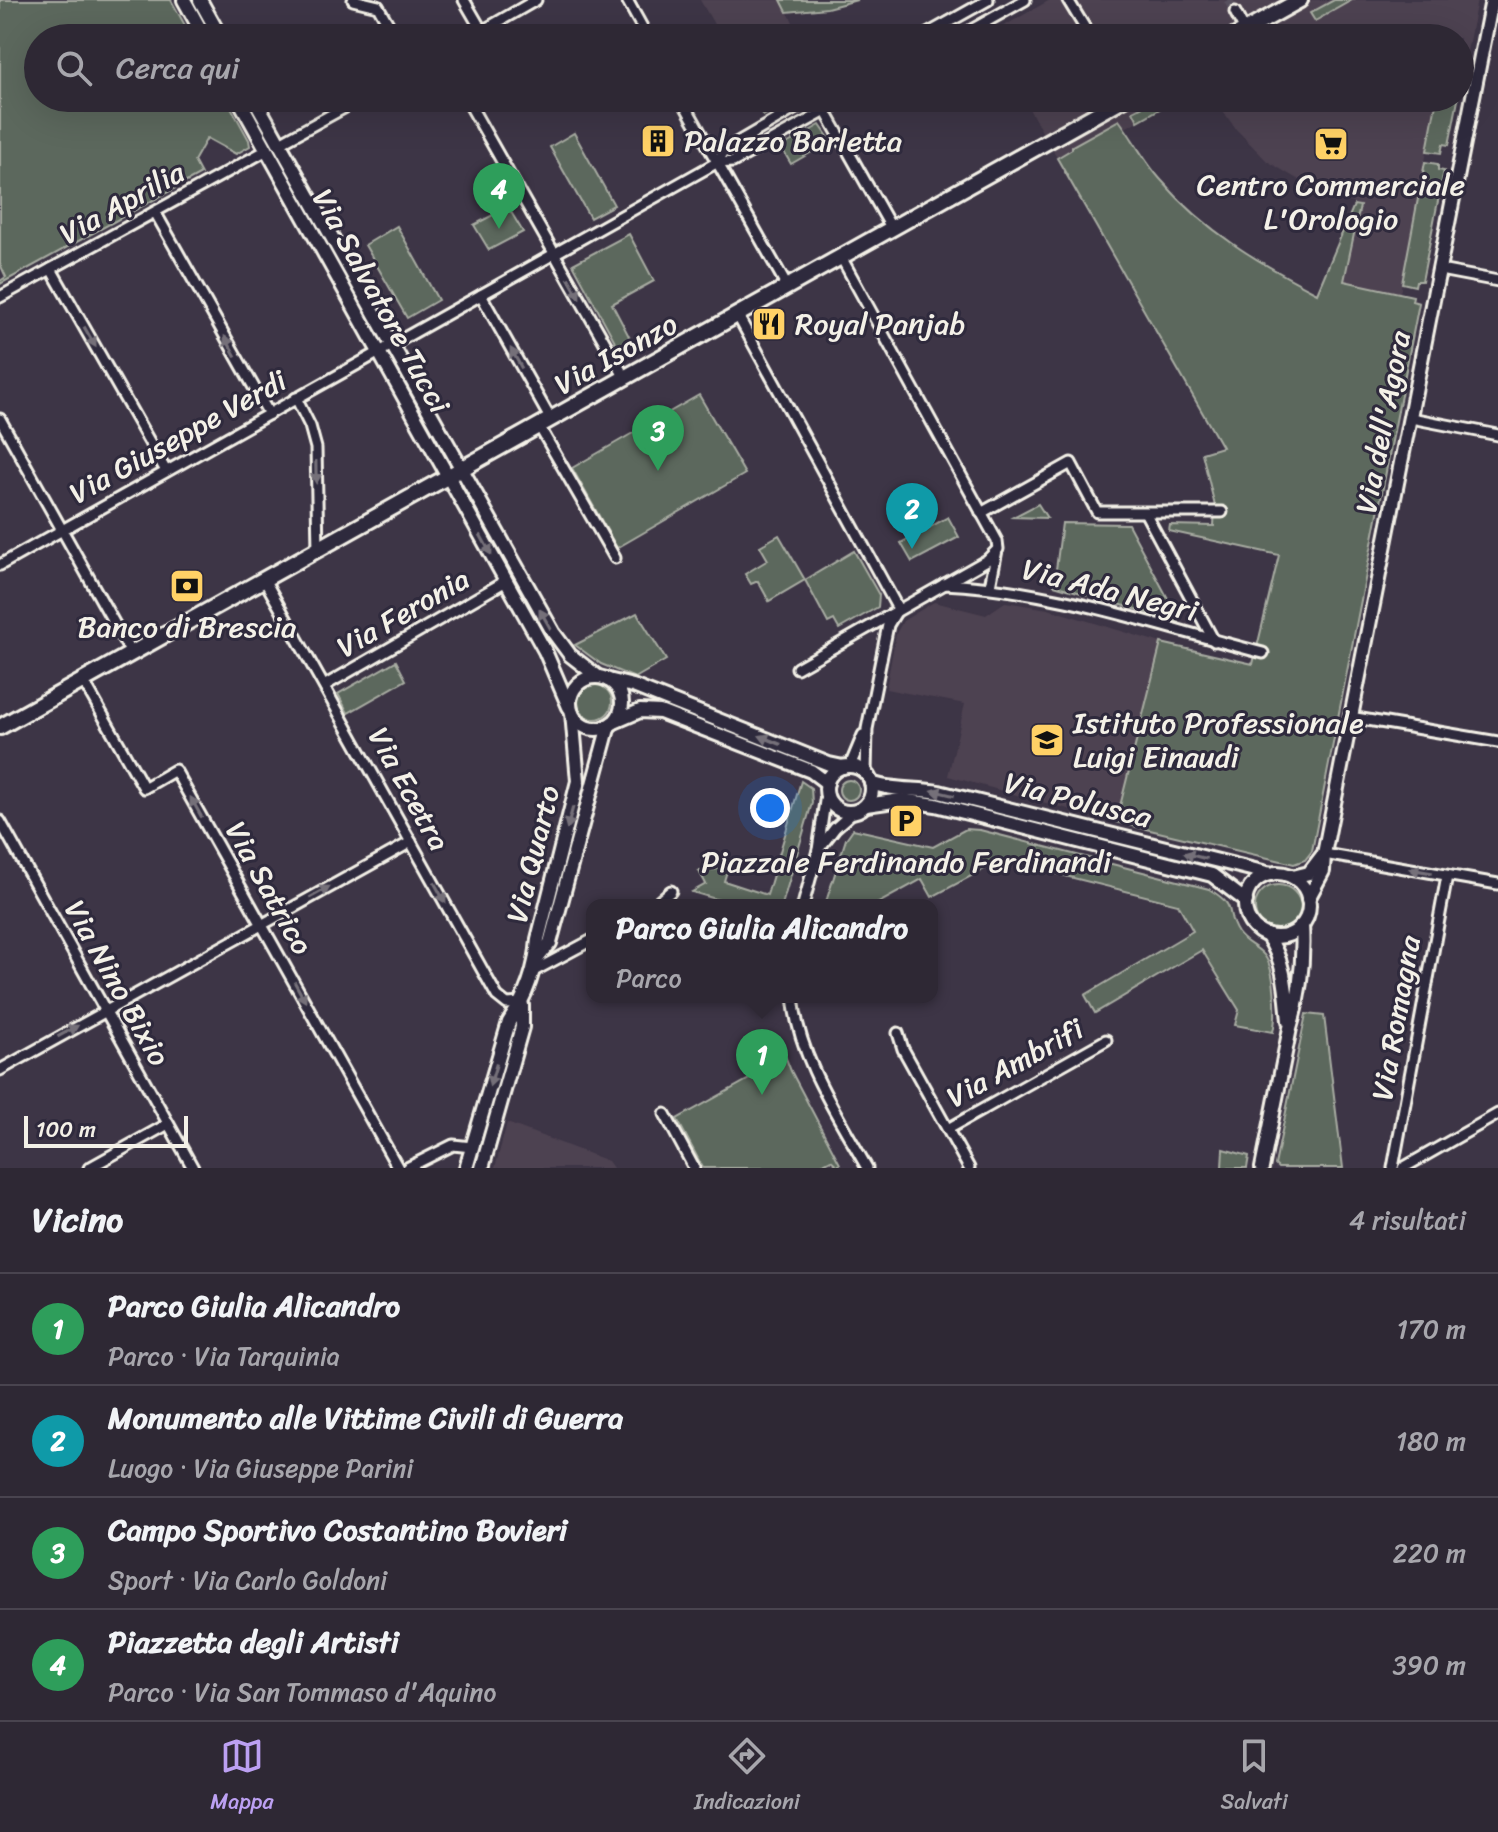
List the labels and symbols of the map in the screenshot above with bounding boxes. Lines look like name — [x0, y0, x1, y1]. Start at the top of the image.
place label: Palazzo Barletta — [684, 114, 902, 168]
building icon: Palazzo Barletta — [639, 122, 677, 160]
supermarket icon: Centro Commerciale L'Orologio — [1312, 125, 1350, 163]
street label: Via Aprilia — [49, 146, 196, 260]
place label: Centro Commerciale L'Orologio — [1197, 158, 1465, 246]
pin: 4 — [473, 163, 525, 229]
street label: Via Salvatore Tucci — [297, 178, 466, 425]
one-way arrow — [567, 276, 581, 299]
place label: Royal Panjab — [795, 297, 965, 351]
street label: Via Isonzo — [544, 298, 688, 410]
restaurant icon: Royal Panjab — [750, 305, 788, 343]
street label: Via dell'Agora — [1339, 325, 1427, 518]
one-way arrow — [83, 326, 97, 348]
one-way arrow — [224, 334, 237, 357]
one-way arrow — [509, 346, 523, 369]
street label: Via Giuseppe Verdi — [59, 354, 299, 519]
pin: 3 — [632, 405, 684, 471]
one-way arrow — [310, 460, 323, 485]
pin: 2 — [886, 483, 938, 549]
one-way arrow — [480, 534, 493, 557]
street label: Via Ada Negri — [1017, 542, 1205, 638]
street label: Via Feronia — [326, 553, 480, 673]
bank icon: Banco di Brescia — [168, 567, 206, 605]
place label: Banco di Brescia — [78, 600, 296, 654]
one-way arrow — [538, 608, 552, 630]
place label: Istituto Professionale Luigi Einaudi — [1072, 696, 1364, 784]
street label: Via Ecetra — [353, 717, 465, 861]
school or university icon: Istituto Professionale Luigi Einaudi — [1028, 721, 1066, 759]
one-way arrow — [758, 734, 782, 747]
street label: Via Polusca — [999, 756, 1158, 845]
street label: Via Quarto — [490, 779, 576, 929]
one-way arrow — [930, 786, 955, 799]
your location — [750, 788, 790, 828]
one-way arrow — [190, 796, 203, 819]
parking icon: Piazzale Ferdinando Ferdinandi — [887, 802, 925, 840]
one-way arrow — [564, 806, 576, 831]
street label: Via Satrico — [210, 811, 328, 965]
place label: Piazzale Ferdinando Ferdinandi — [701, 835, 1112, 889]
one-way arrow — [1183, 849, 1208, 862]
one-way arrow — [1408, 865, 1433, 877]
one-way arrow — [433, 882, 446, 905]
one-way arrow — [309, 885, 331, 899]
street label: Via Nino Bixio — [49, 889, 185, 1077]
street label: Via Romagna — [1355, 930, 1437, 1105]
one-way arrow — [293, 981, 307, 1004]
street label: Via Ambrifi — [936, 1003, 1095, 1123]
one-way arrow — [57, 1025, 79, 1039]
pin: 1 — [736, 1029, 788, 1095]
one-way arrow — [486, 1064, 499, 1088]
scale bar — [24, 1112, 188, 1148]

